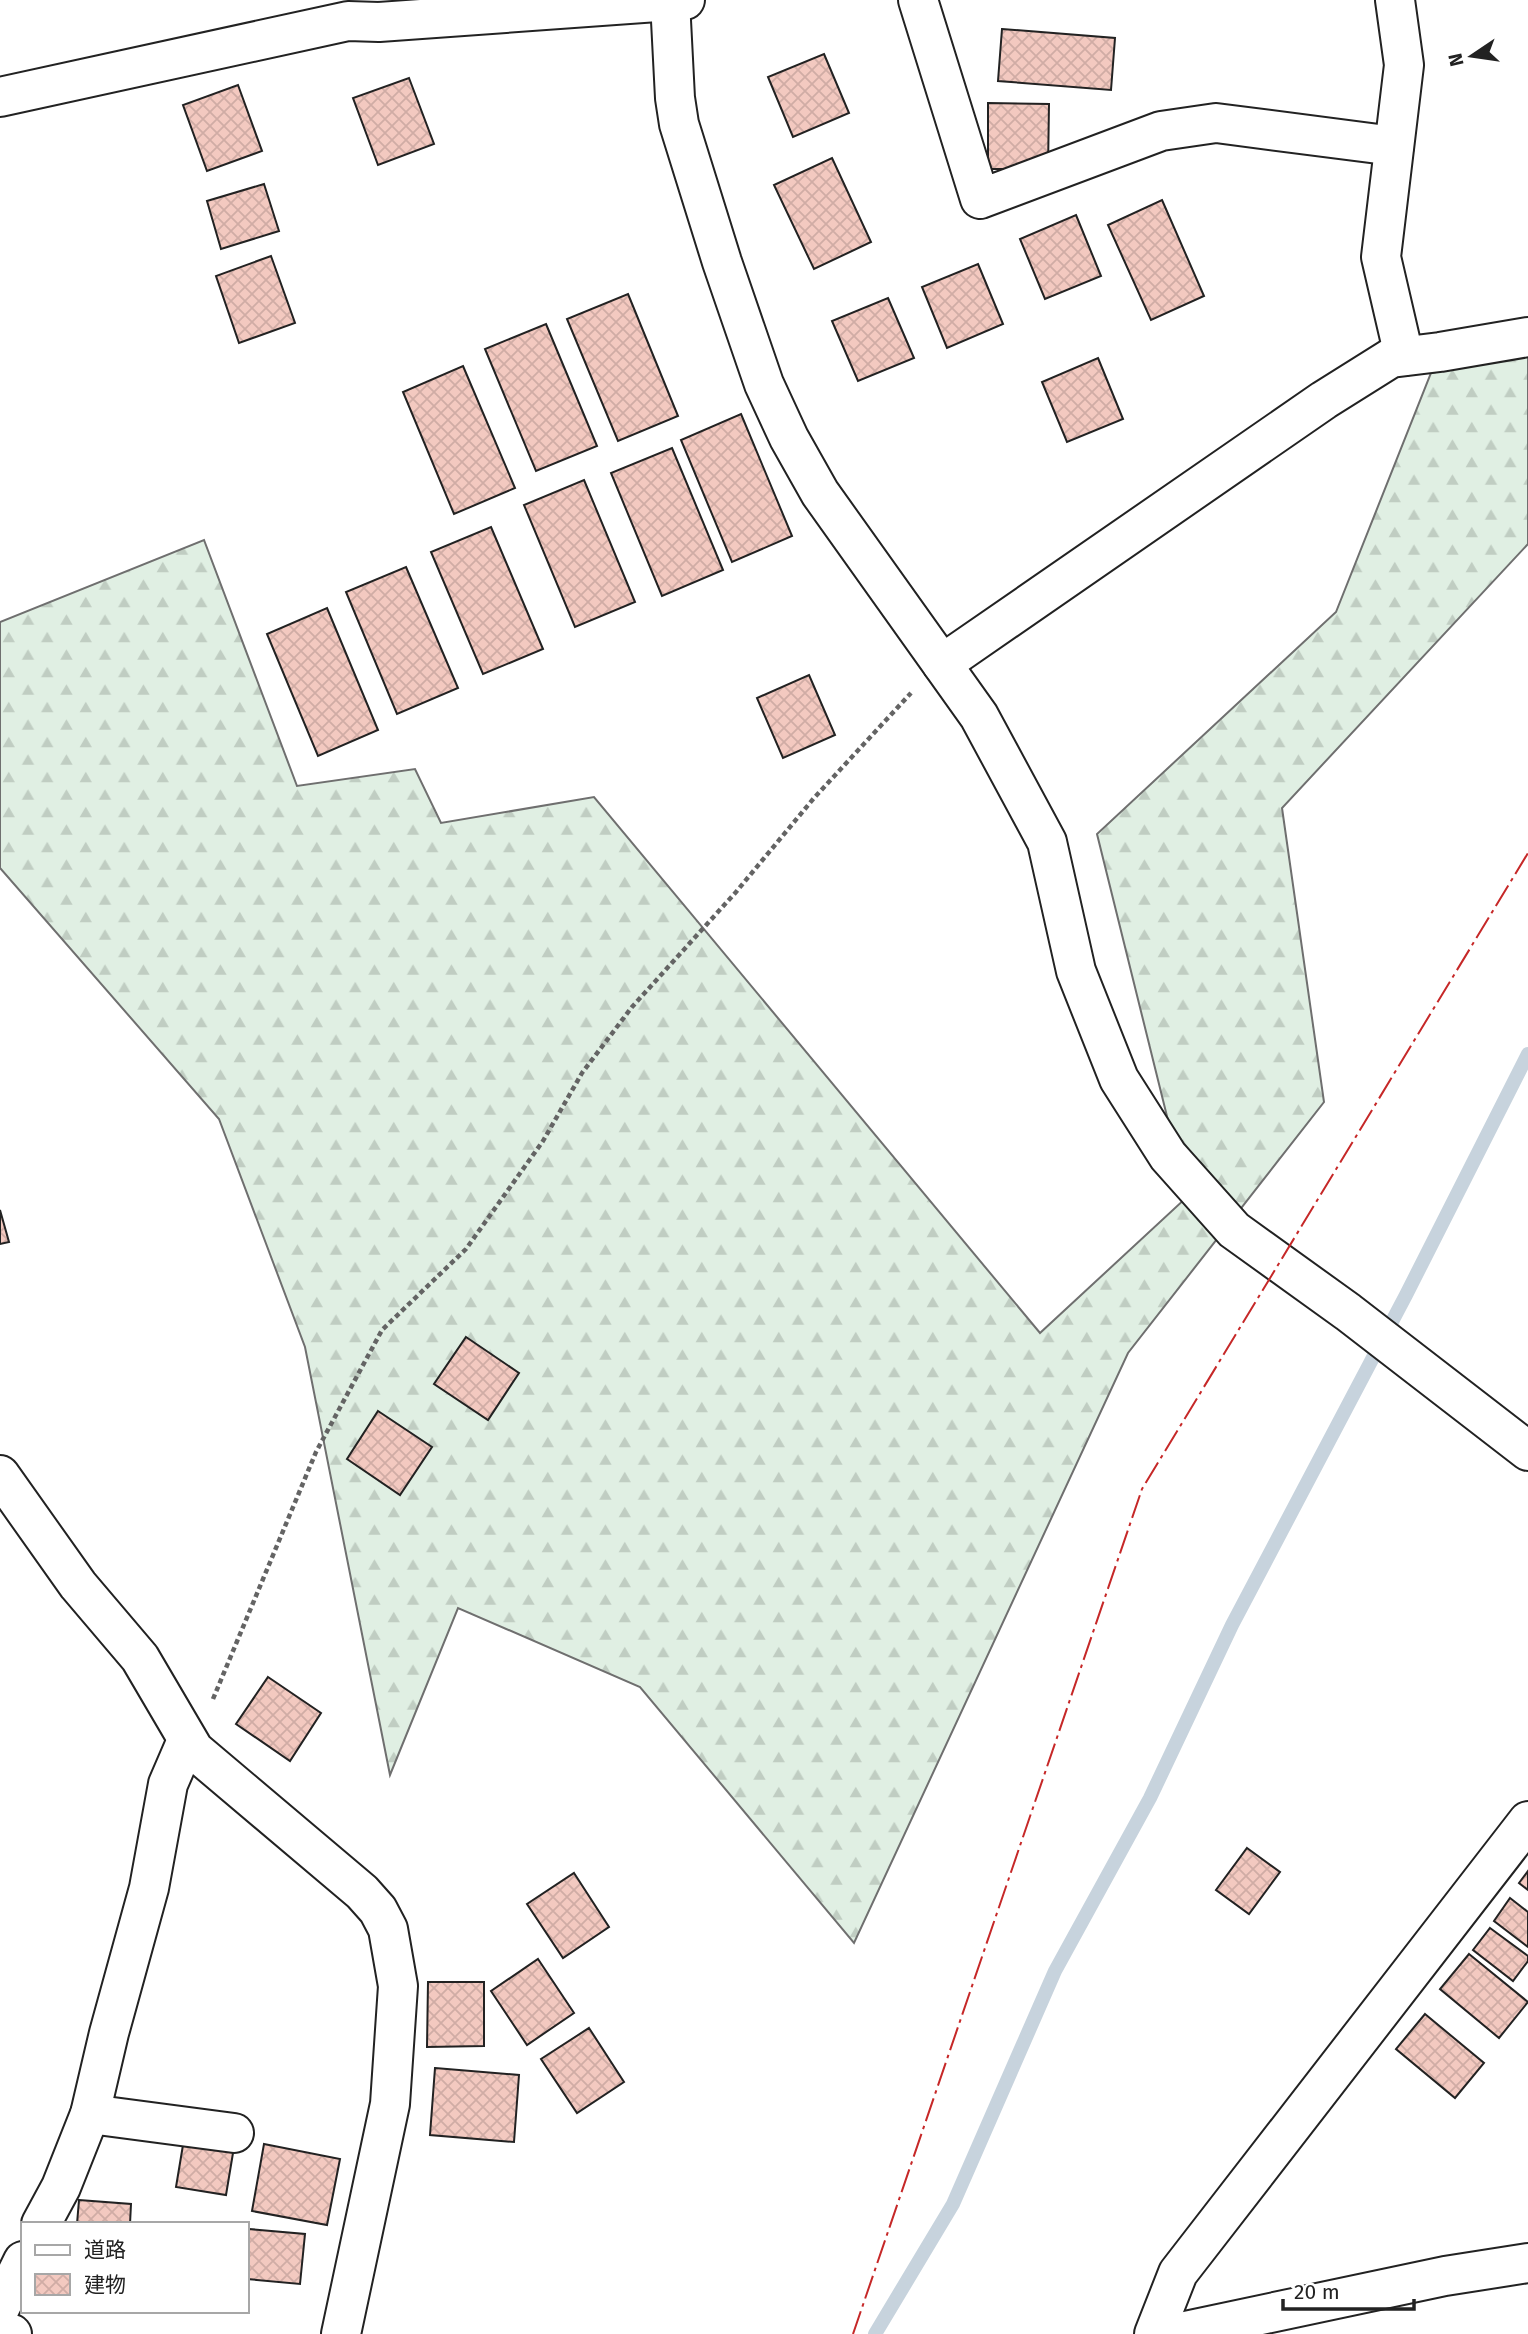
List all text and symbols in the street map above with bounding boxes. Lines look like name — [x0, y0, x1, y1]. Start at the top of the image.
north arrow — [1437, 21, 1507, 91]
text: N — [1443, 51, 1469, 68]
legend — [21, 2222, 248, 2313]
text: 道路 — [84, 2237, 126, 2263]
scale bar — [1283, 2268, 1414, 2312]
text: 建物 — [84, 2272, 126, 2298]
text: 20 m — [1294, 2279, 1340, 2305]

